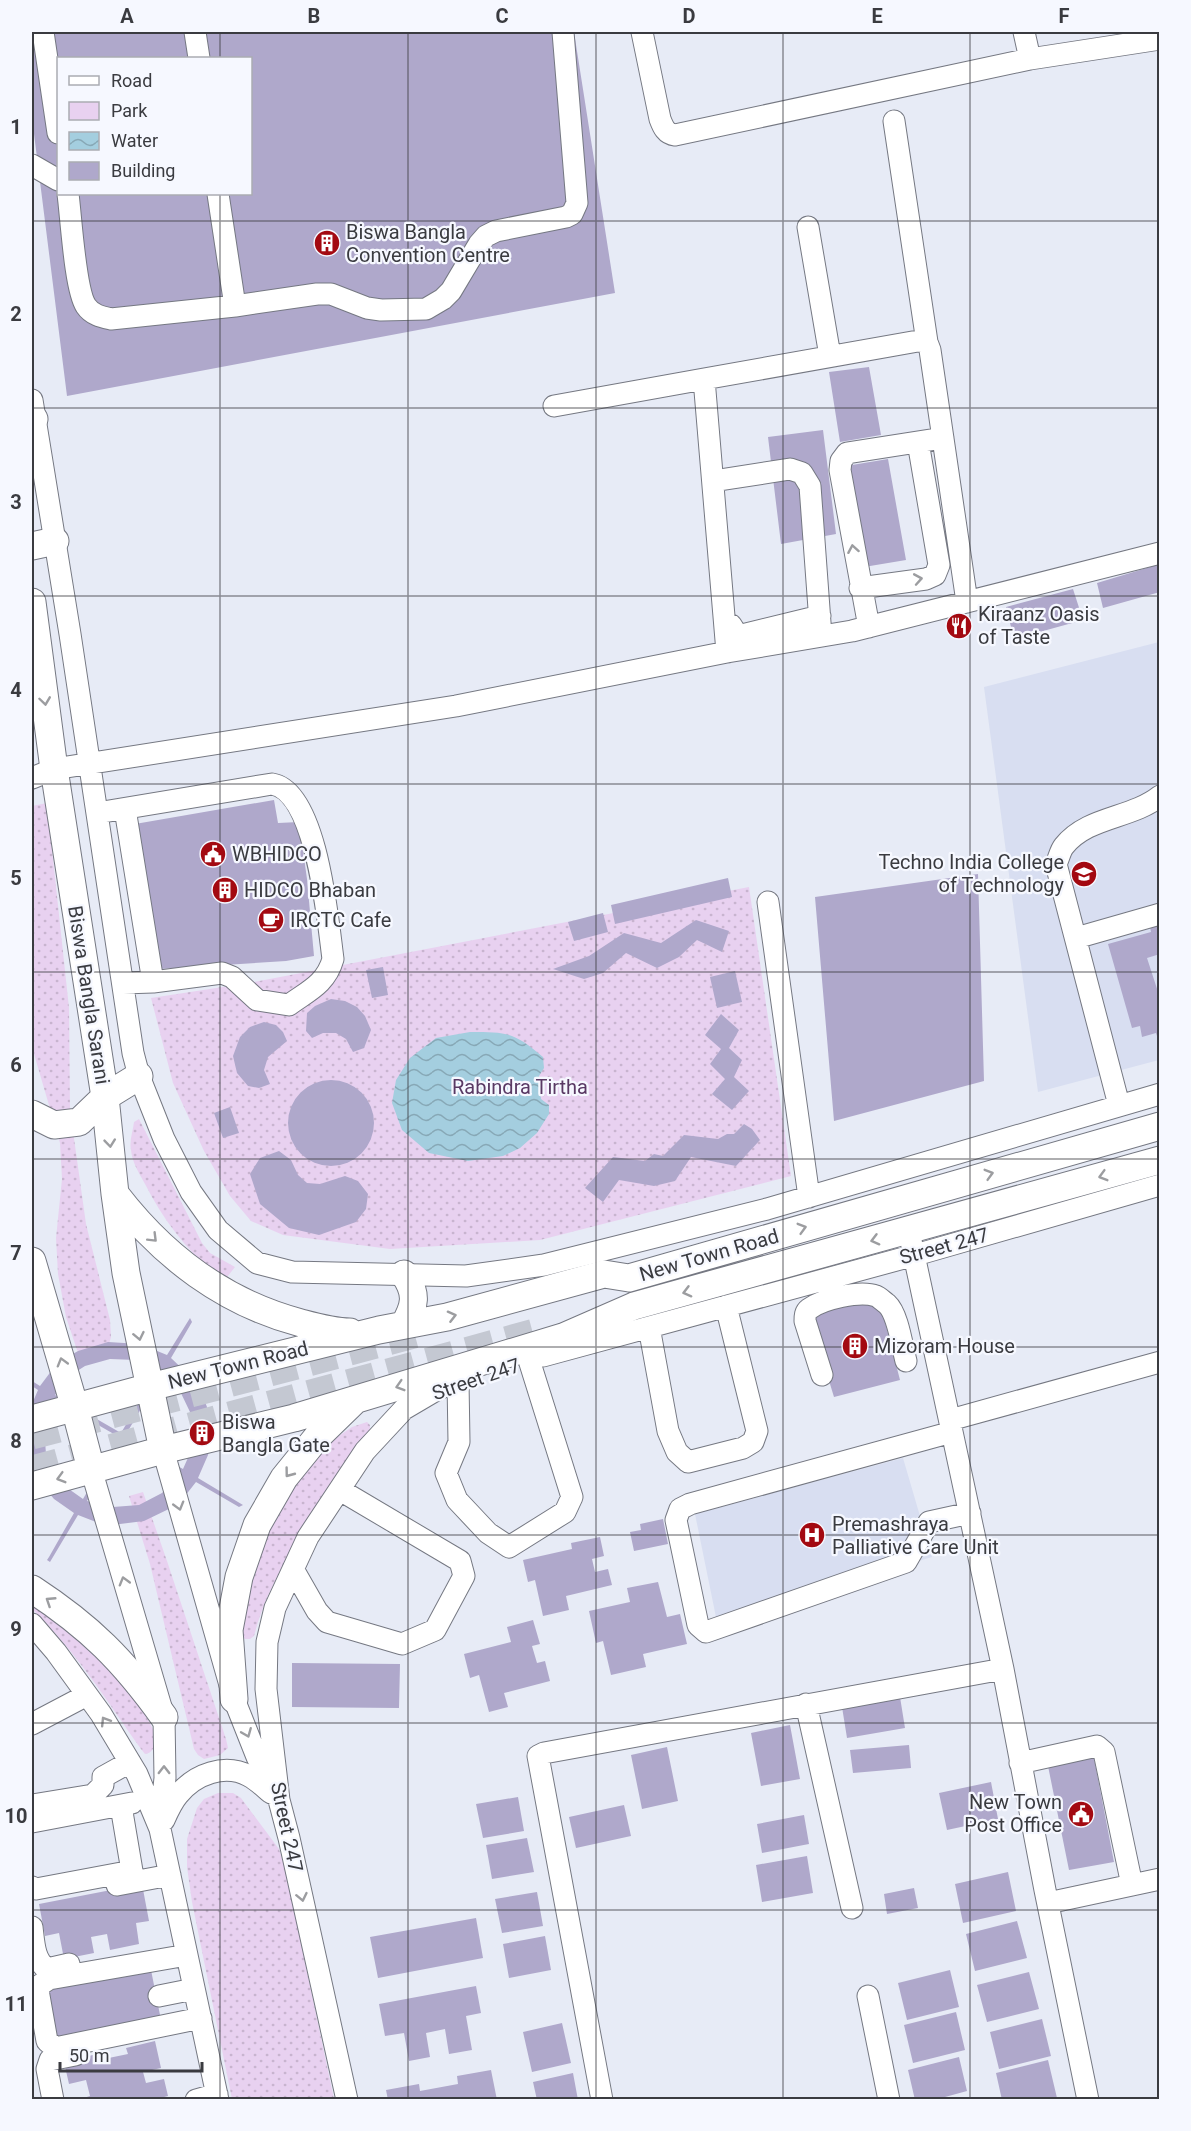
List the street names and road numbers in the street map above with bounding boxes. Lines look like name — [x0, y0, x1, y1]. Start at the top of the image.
street label: Biswa Bangla Sarani — [63, 904, 115, 1086]
street label: Street 247 — [897, 1223, 991, 1269]
street label: New Town Road — [637, 1224, 781, 1286]
street label: New Town Road — [165, 1336, 311, 1394]
street label: Street 247 — [429, 1353, 523, 1405]
street label: Street 247 — [266, 1780, 308, 1874]

